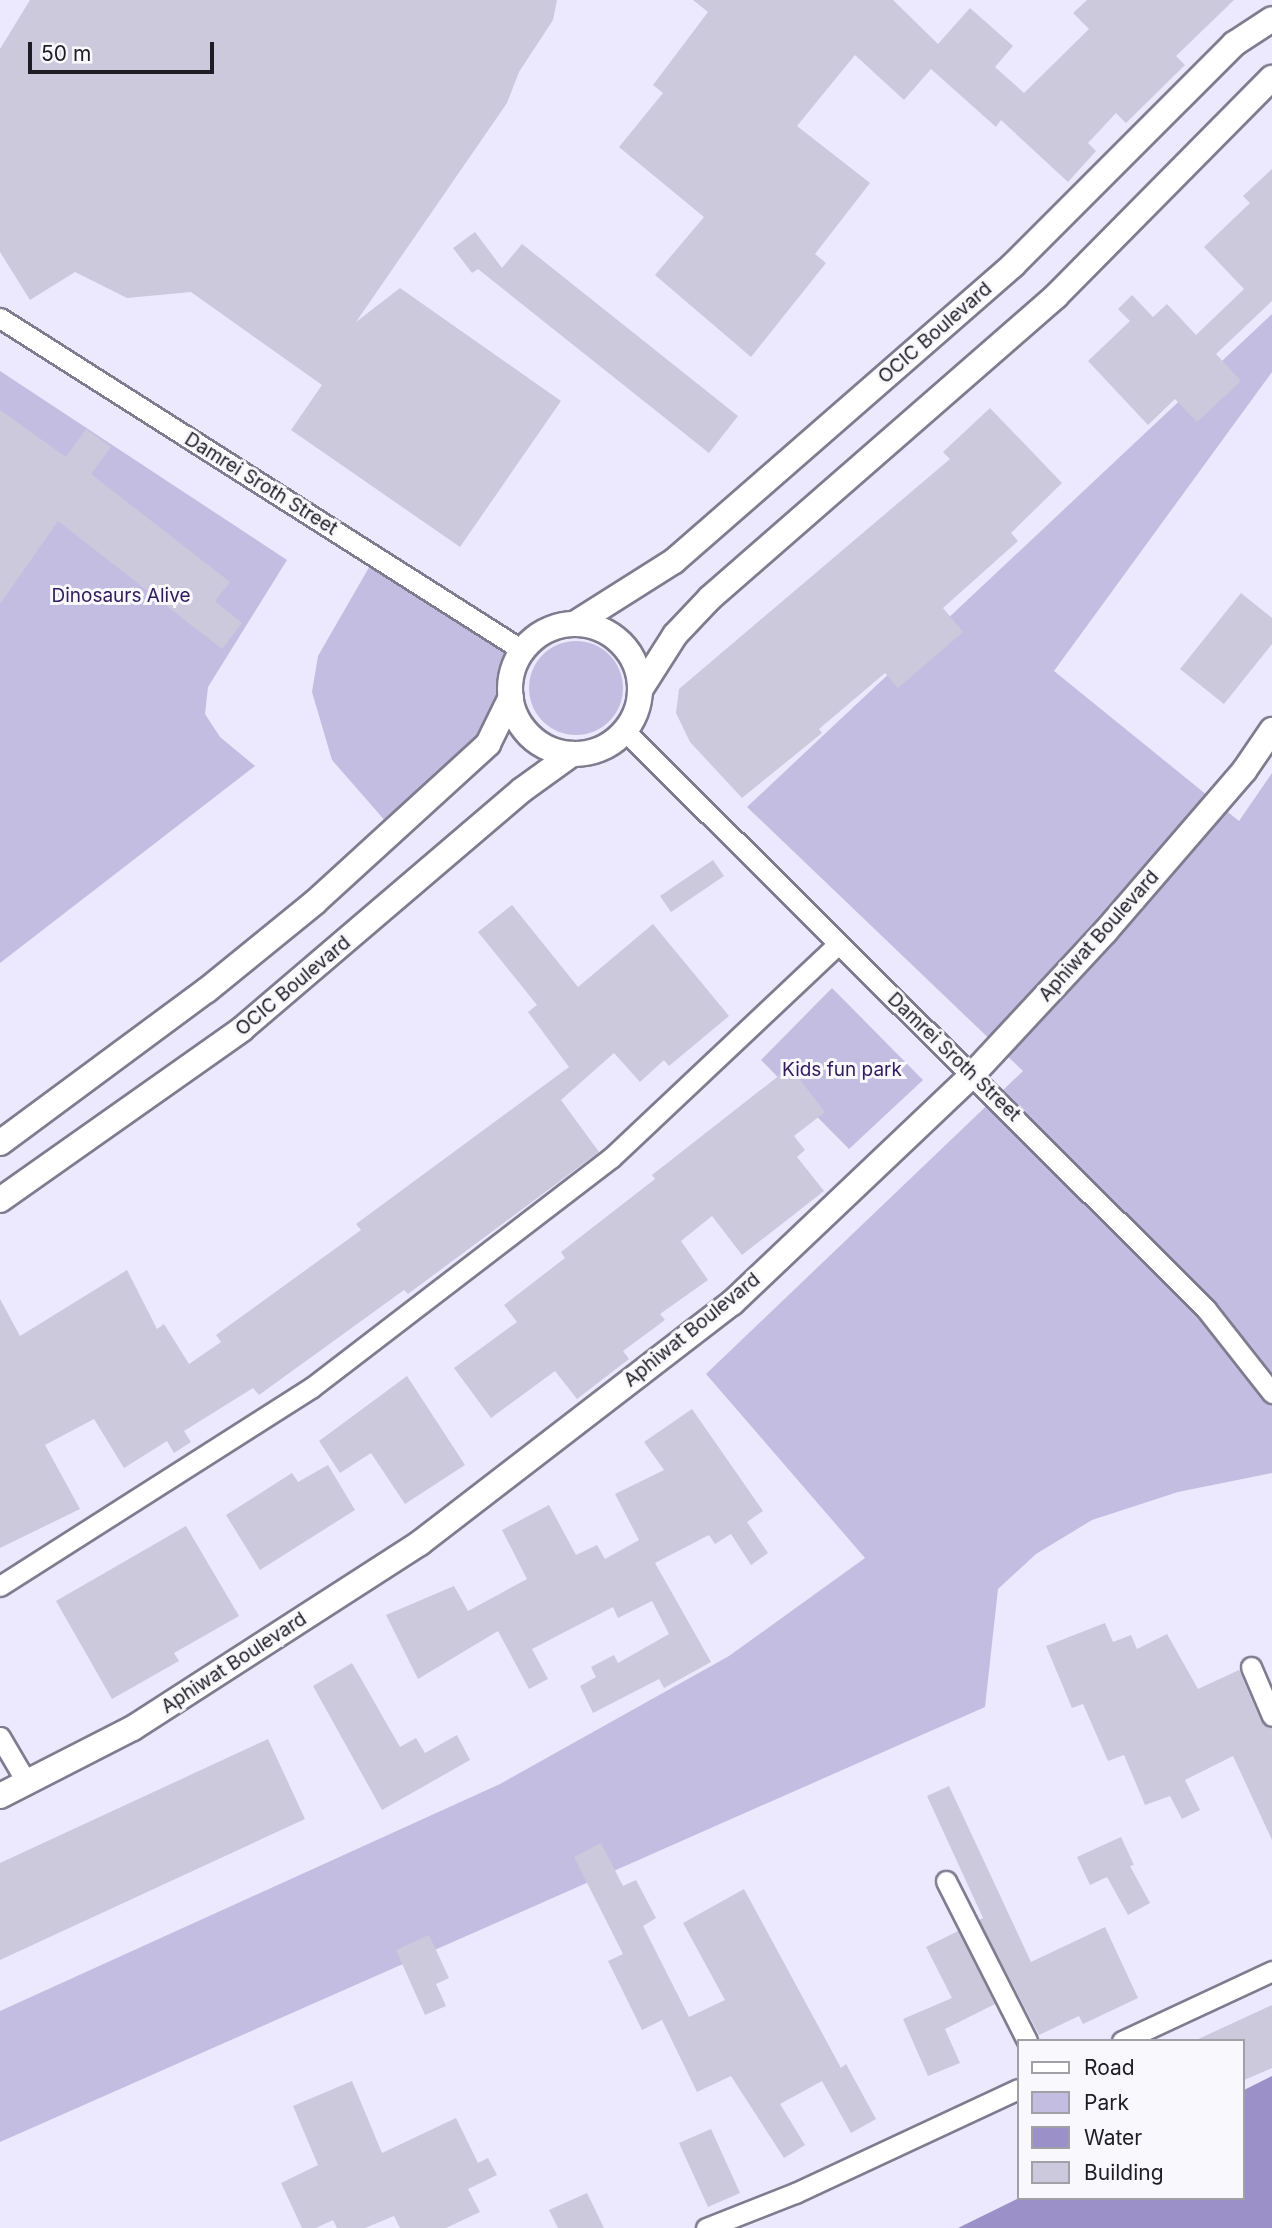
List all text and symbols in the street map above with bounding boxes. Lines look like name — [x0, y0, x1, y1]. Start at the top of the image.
scale bar — [32, 28, 217, 72]
text: 50 m — [41, 41, 91, 66]
street label: OCIC Boulevard — [874, 278, 996, 388]
street label: Damrei Sroth Street — [180, 428, 342, 540]
park label: Dinosaurs Alive — [51, 585, 191, 607]
street label: Aphiwat Boulevard — [1034, 866, 1164, 1006]
street label: OCIC Boulevard — [231, 931, 355, 1041]
street label: Damrei Sroth Street — [883, 988, 1025, 1126]
park label: Kids fun park — [782, 1059, 902, 1081]
street label: Aphiwat Boulevard — [619, 1268, 765, 1392]
street label: Aphiwat Boulevard — [157, 1608, 311, 1718]
legend — [1016, 2039, 1244, 2200]
text: Road — [1084, 2055, 1135, 2080]
text: Park — [1084, 2090, 1129, 2115]
text: Water — [1084, 2125, 1142, 2150]
text: Building — [1084, 2160, 1164, 2185]

